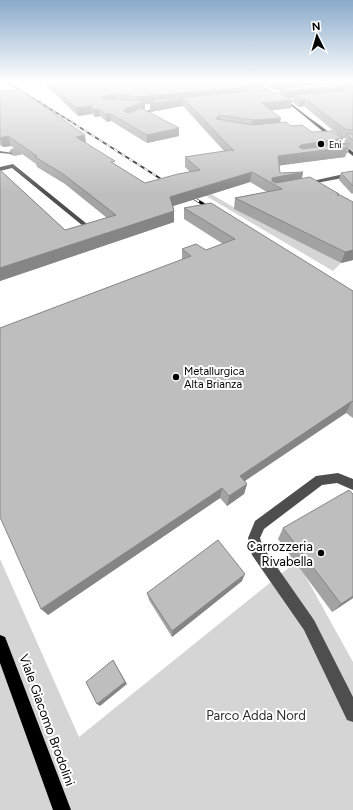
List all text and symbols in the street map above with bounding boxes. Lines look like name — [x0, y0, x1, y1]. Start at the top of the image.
north arrow — [297, 16, 337, 56]
text: N — [311, 20, 321, 33]
marker: Eni — [316, 139, 326, 149]
place label: Eni — [329, 139, 341, 150]
place label: Metallurgica Alta Brianza — [184, 365, 244, 391]
marker: Metallurgica Alta Brianza — [171, 372, 181, 382]
place label: Carrozzeria Rivabella — [247, 539, 313, 569]
marker: Carrozzeria Rivabella — [316, 548, 326, 558]
street label: Viale Giacomo Brodolini — [16, 652, 78, 788]
park label: Parco Adda Nord — [206, 708, 306, 723]

